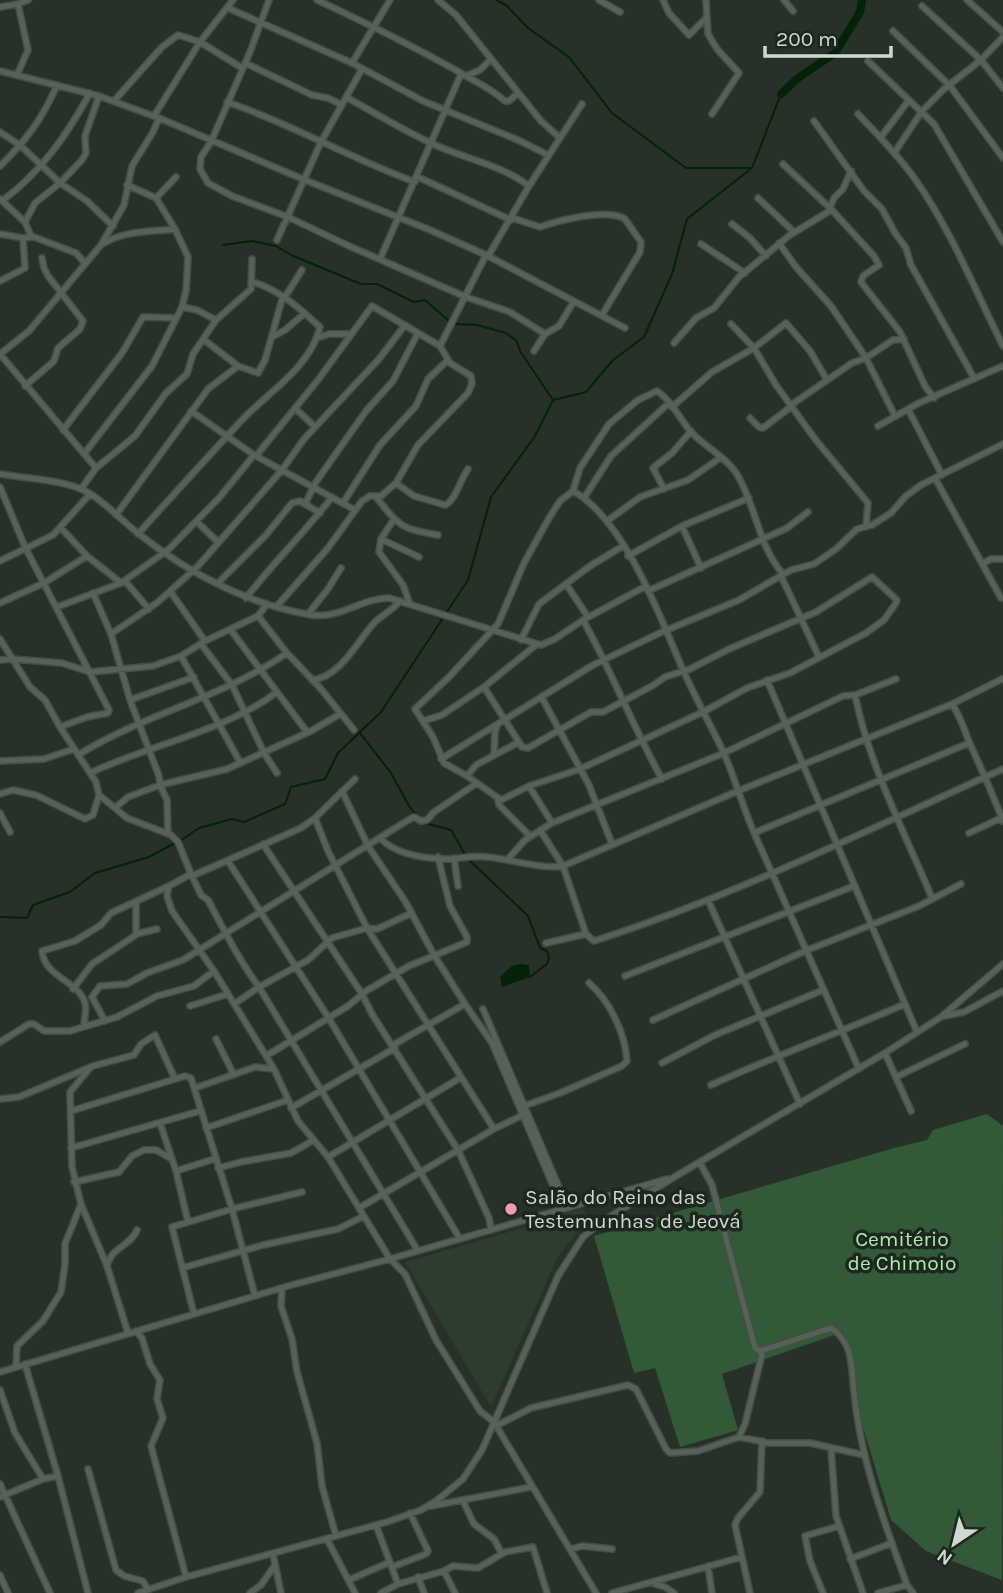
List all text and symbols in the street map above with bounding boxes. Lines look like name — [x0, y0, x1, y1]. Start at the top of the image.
scale bar — [765, 14, 891, 58]
text: 200 m — [776, 27, 838, 51]
place label: Salão do Reino das Testemunhas de Jeová — [525, 1185, 741, 1233]
marker: Salão do Reino das Testemunhas de Jeová — [503, 1201, 519, 1217]
park label: Cemitério de Chimoio — [848, 1227, 956, 1275]
north arrow — [919, 1509, 989, 1579]
text: N — [933, 1544, 957, 1570]

